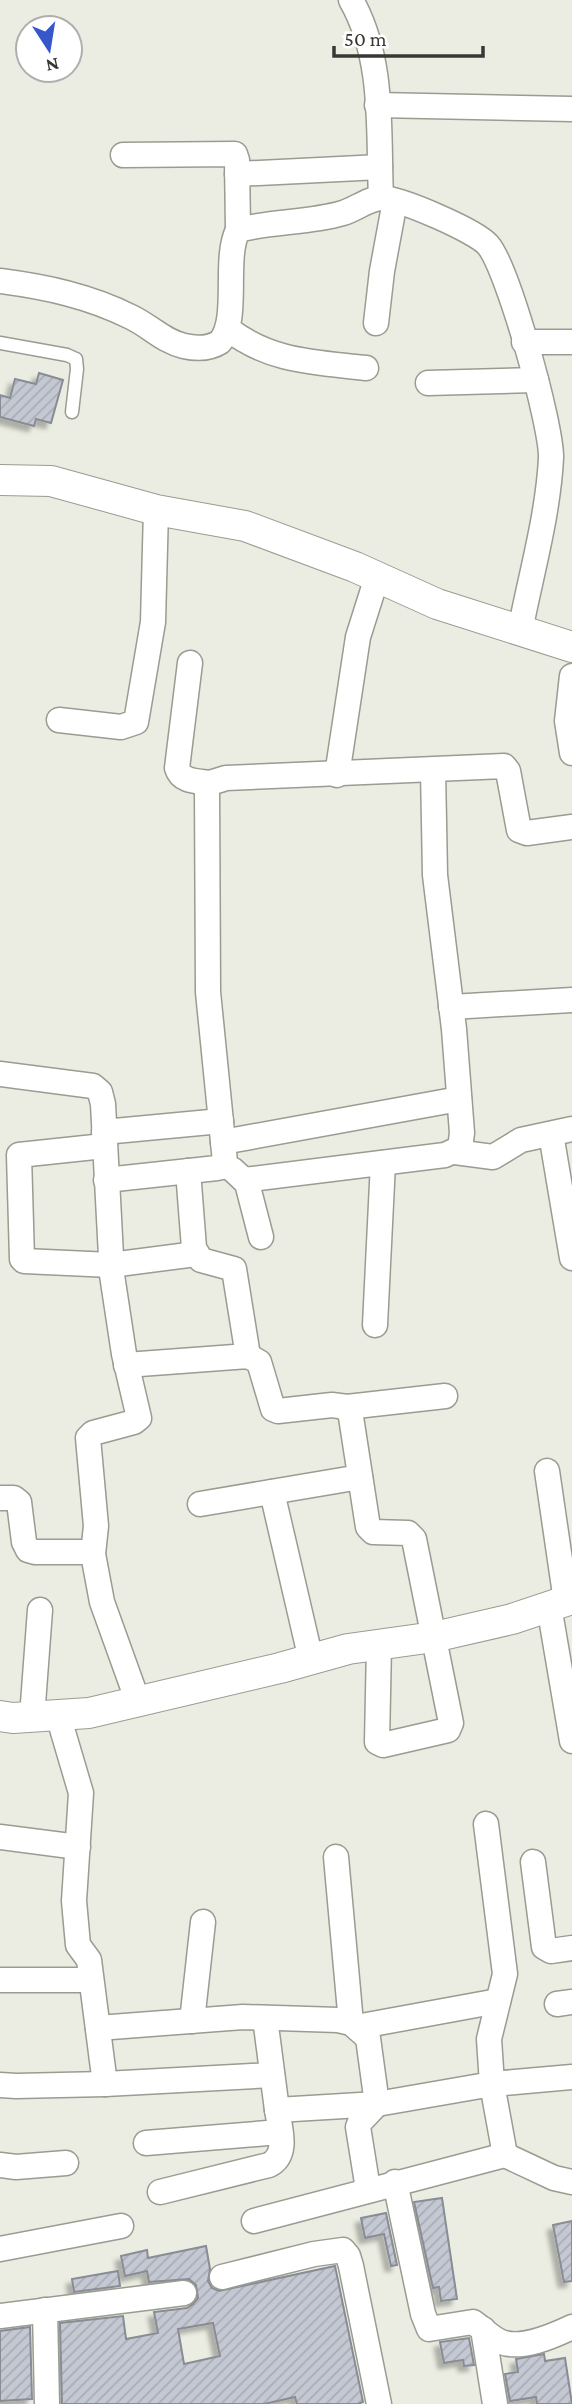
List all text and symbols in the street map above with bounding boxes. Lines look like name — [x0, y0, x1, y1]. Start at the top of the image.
north arrow — [14, 14, 84, 84]
scale bar — [334, 14, 483, 58]
text: 50 m — [344, 27, 387, 51]
text: N — [44, 54, 61, 77]

